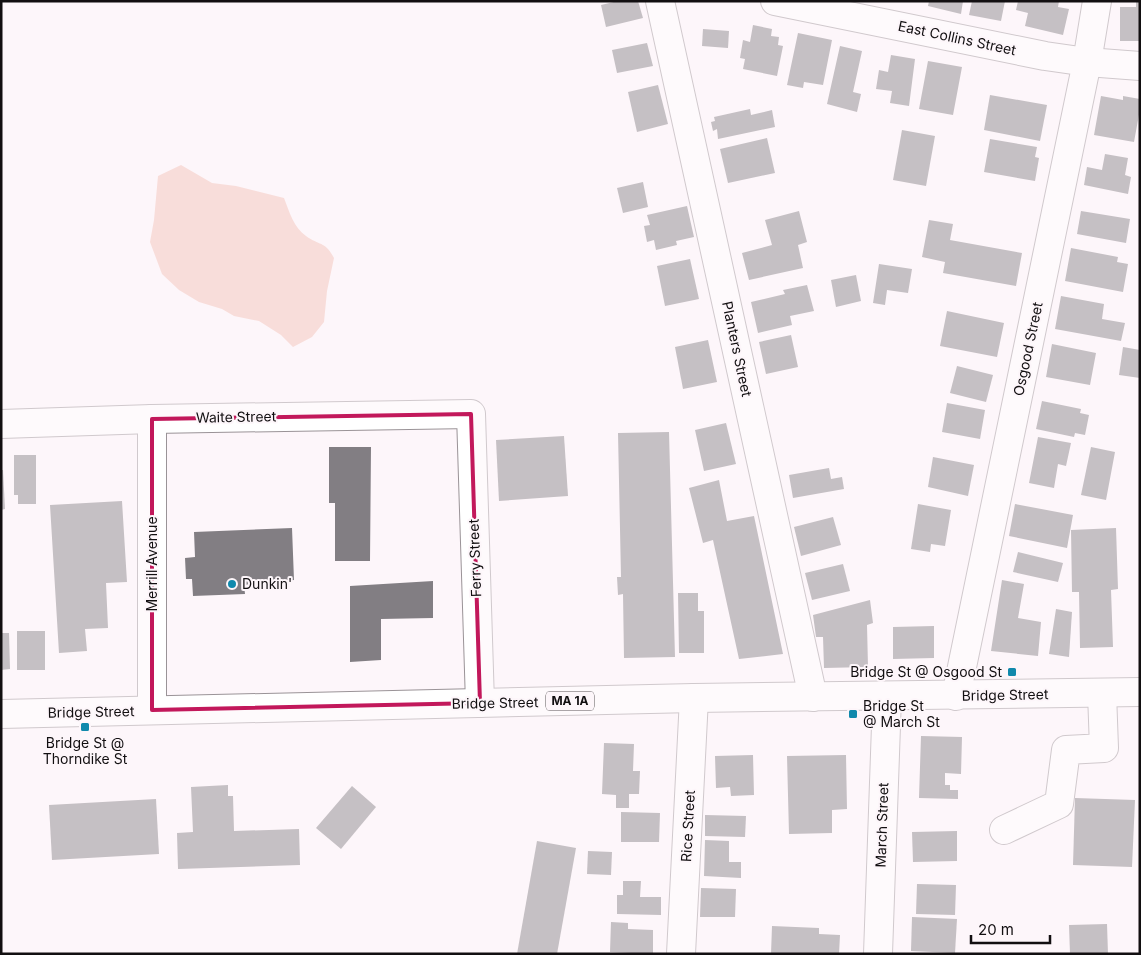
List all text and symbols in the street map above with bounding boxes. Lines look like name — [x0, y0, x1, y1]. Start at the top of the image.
street label: East Collins Street — [897, 17, 1018, 58]
street label: Planters Street — [719, 300, 756, 399]
street label: Osgood Street — [1009, 300, 1046, 397]
street label: Waite Street — [196, 407, 277, 426]
street label: Merrill Avenue — [143, 516, 160, 612]
street label: Ferry Street — [465, 518, 484, 597]
place label: Dunkin' — [242, 575, 292, 592]
marker: Dunkin' — [226, 578, 238, 590]
place label: Bridge St @ Osgood St — [850, 663, 1002, 680]
marker: Bridge St @ Osgood St — [1006, 666, 1018, 678]
street label: Bridge Street — [961, 685, 1049, 704]
road number: MA 1A — [546, 691, 594, 710]
street label: Bridge Street — [451, 693, 539, 712]
place label: Bridge St @ March St — [863, 697, 940, 730]
street label: Bridge Street — [47, 702, 135, 721]
marker: Bridge St @ March St — [847, 708, 859, 720]
marker: Bridge St @ Thorndike St — [79, 721, 91, 733]
place label: Bridge St @ Thorndike St — [43, 734, 128, 767]
street label: March Street — [872, 782, 891, 868]
street label: Rice Street — [677, 789, 698, 862]
scale bar — [971, 912, 1050, 944]
text: 20 m — [978, 920, 1014, 939]

